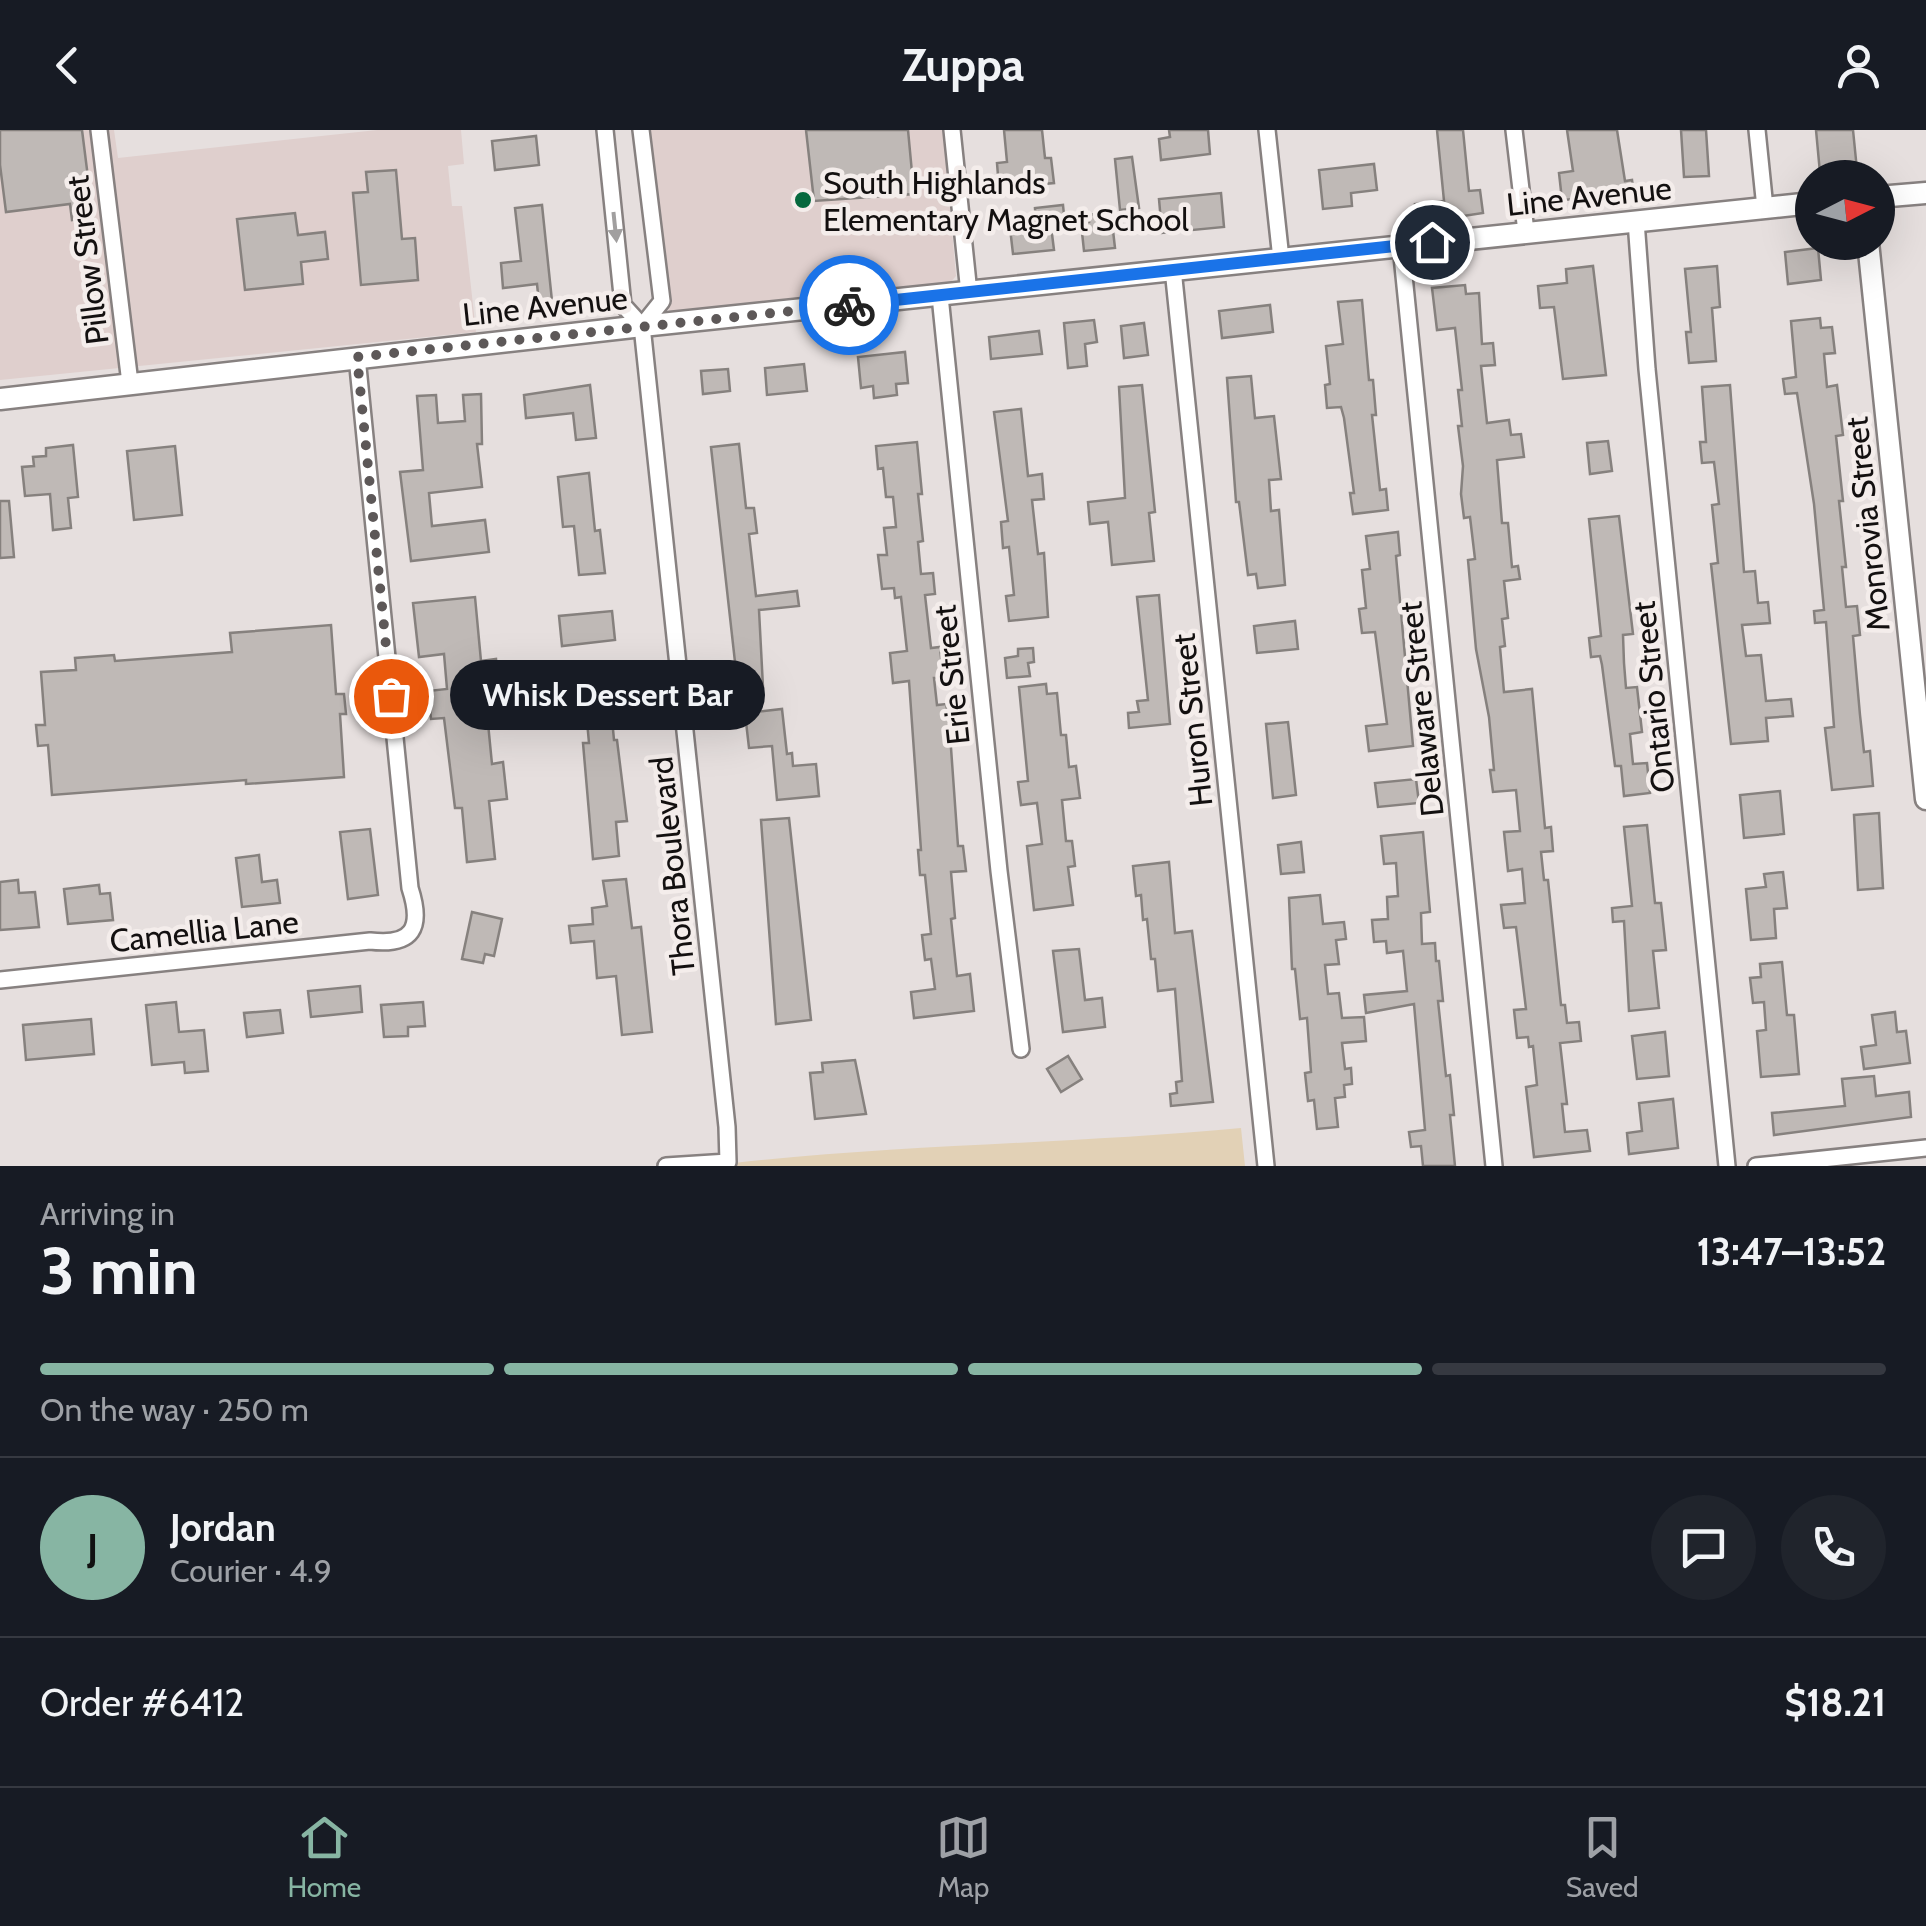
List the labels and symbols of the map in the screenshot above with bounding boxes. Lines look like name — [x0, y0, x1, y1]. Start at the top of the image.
north arrow — [1795, 160, 1895, 260]
place label: South Highlands Elementary Magnet School — [823, 163, 1189, 239]
street label: Line Avenue — [1505, 168, 1673, 224]
street label: Pillow Street — [57, 173, 117, 347]
marker: South Highlands Elementary Magnet School — [792, 189, 814, 211]
pin — [1390, 200, 1475, 285]
one-way arrow — [607, 212, 623, 243]
courier — [799, 255, 899, 355]
street label: Line Avenue — [461, 278, 629, 334]
street label: Monrovia Street — [1836, 415, 1898, 633]
street label: Delaware Street — [1390, 599, 1452, 818]
street label: Ontario Street — [1624, 599, 1682, 795]
street label: Erie Street — [924, 603, 978, 747]
street label: Huron Street — [1164, 631, 1220, 808]
pin — [349, 654, 434, 739]
callout: Whisk Dessert Bar — [451, 661, 766, 731]
street label: Thora Boulevard — [641, 755, 703, 977]
street label: Camellia Lane — [108, 902, 300, 960]

